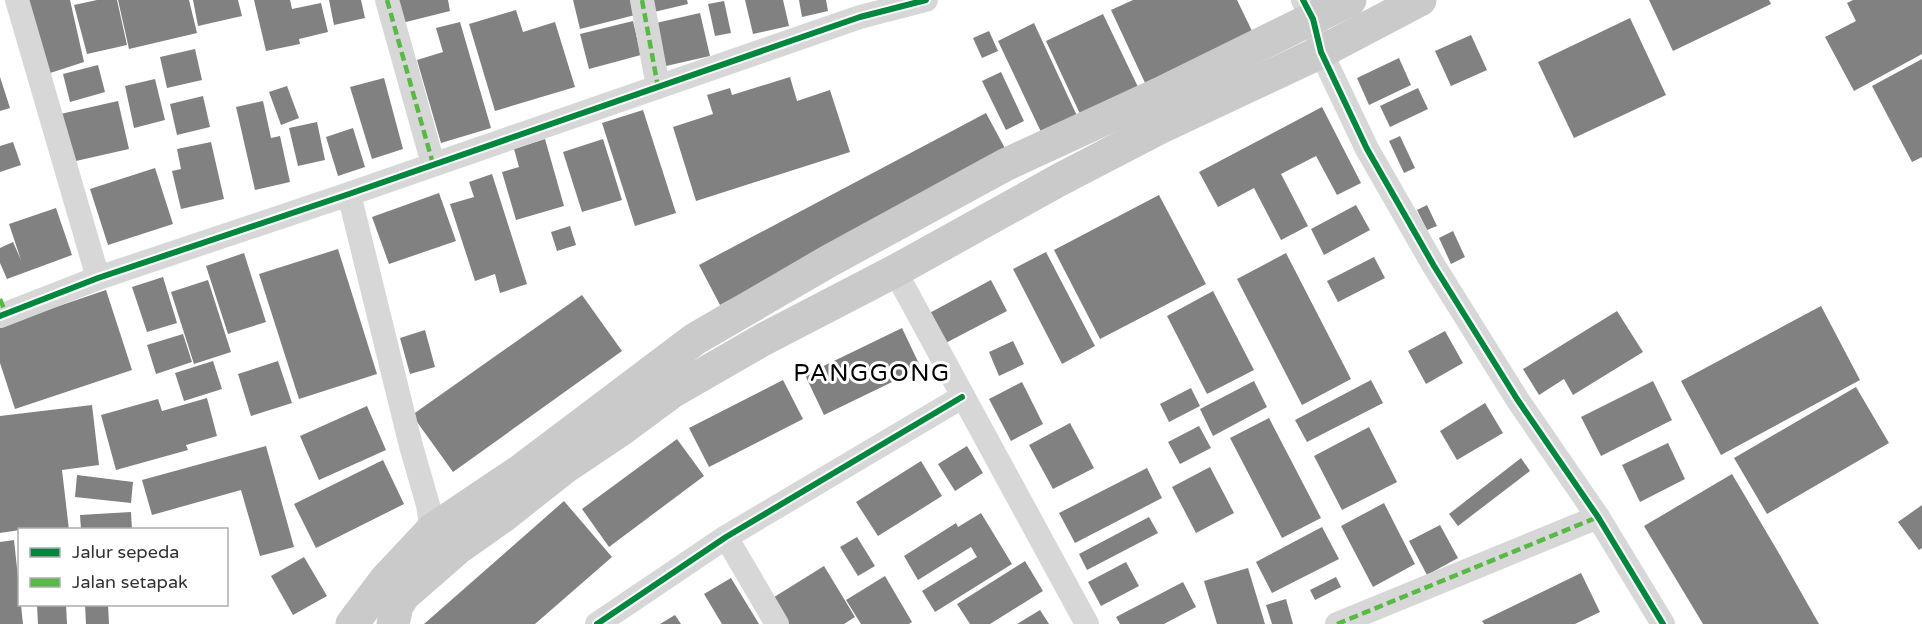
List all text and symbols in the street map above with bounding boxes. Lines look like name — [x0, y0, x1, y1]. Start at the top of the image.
district label: PANGGONG — [793, 359, 951, 388]
legend — [18, 528, 228, 606]
text: Jalur sepeda — [72, 541, 179, 563]
text: Jalan setapak — [72, 571, 188, 593]

